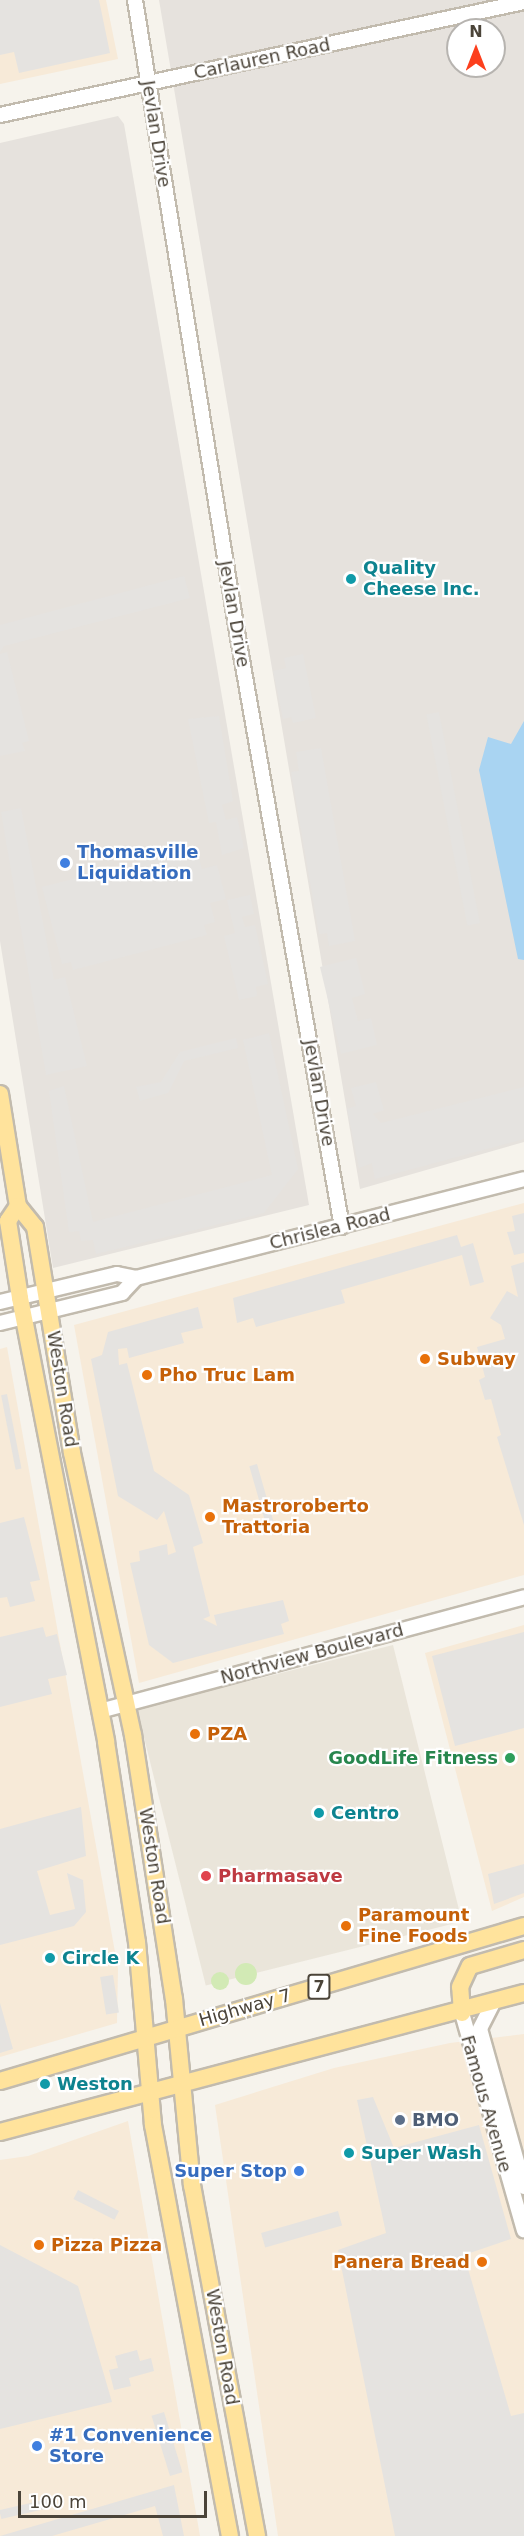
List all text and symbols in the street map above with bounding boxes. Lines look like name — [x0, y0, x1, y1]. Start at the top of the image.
north arrow — [446, 18, 506, 78]
text: N — [469, 22, 483, 41]
street label: Carlauren Road — [192, 34, 332, 84]
street label: Jevlan Drive — [137, 79, 175, 189]
place label: Quality Cheese Inc. — [363, 558, 480, 600]
street label: Jevlan Drive — [214, 559, 254, 669]
marker: Quality Cheese Inc. — [344, 572, 358, 586]
place label: Thomasville Liquidation — [77, 842, 199, 884]
marker: Thomasville Liquidation — [58, 856, 72, 870]
street label: Jevlan Drive — [299, 1038, 339, 1148]
street label: Chrislea Road — [267, 1204, 393, 1254]
street label: Weston Road — [42, 1329, 82, 1449]
place label: Subway — [437, 1348, 516, 1370]
marker: Subway — [418, 1352, 432, 1366]
place label: Pho Truc Lam — [159, 1364, 295, 1386]
marker: Pho Truc Lam — [140, 1368, 154, 1382]
place label: Mastroroberto Trattoria — [222, 1496, 369, 1538]
marker: Mastroroberto Trattoria — [203, 1510, 217, 1524]
street label: Northview Boulevard — [218, 1619, 406, 1689]
place label: PZA — [207, 1723, 247, 1745]
marker: PZA — [188, 1727, 202, 1741]
place label: GoodLife Fitness — [328, 1747, 498, 1769]
marker: GoodLife Fitness — [503, 1751, 517, 1765]
place label: Centro — [331, 1802, 399, 1824]
street label: Weston Road — [134, 1806, 174, 1926]
marker: Centro — [312, 1806, 326, 1820]
place label: Pharmasave — [218, 1865, 343, 1887]
marker: Pharmasave — [199, 1869, 213, 1883]
place label: Paramount Fine Foods — [358, 1905, 469, 1948]
marker: Paramount Fine Foods — [339, 1919, 353, 1933]
place label: Circle K — [62, 1947, 140, 1969]
marker: Circle K — [43, 1951, 57, 1965]
road number: 7 — [307, 1974, 331, 2000]
street label: Highway 7 — [196, 1985, 294, 2031]
street label: Famous Avenue — [456, 2033, 516, 2175]
place label: Weston — [57, 2073, 133, 2095]
marker: Weston — [38, 2077, 52, 2091]
place label: BMO — [412, 2109, 459, 2131]
marker: BMO — [393, 2113, 407, 2127]
place label: Super Wash — [361, 2142, 482, 2164]
marker: Super Wash — [342, 2146, 356, 2160]
place label: Super Stop — [174, 2160, 287, 2182]
marker: Super Stop — [292, 2164, 306, 2178]
place label: Pizza Pizza — [51, 2234, 162, 2256]
marker: Pizza Pizza — [32, 2238, 46, 2252]
place label: Panera Bread — [333, 2251, 470, 2273]
marker: Panera Bread — [475, 2255, 489, 2269]
street label: Weston Road — [201, 2287, 243, 2407]
place label: #1 Convenience Store — [49, 2425, 212, 2468]
marker: #1 Convenience Store — [30, 2439, 44, 2453]
scale bar — [21, 2479, 210, 2517]
text: 100 m — [29, 2491, 87, 2512]

